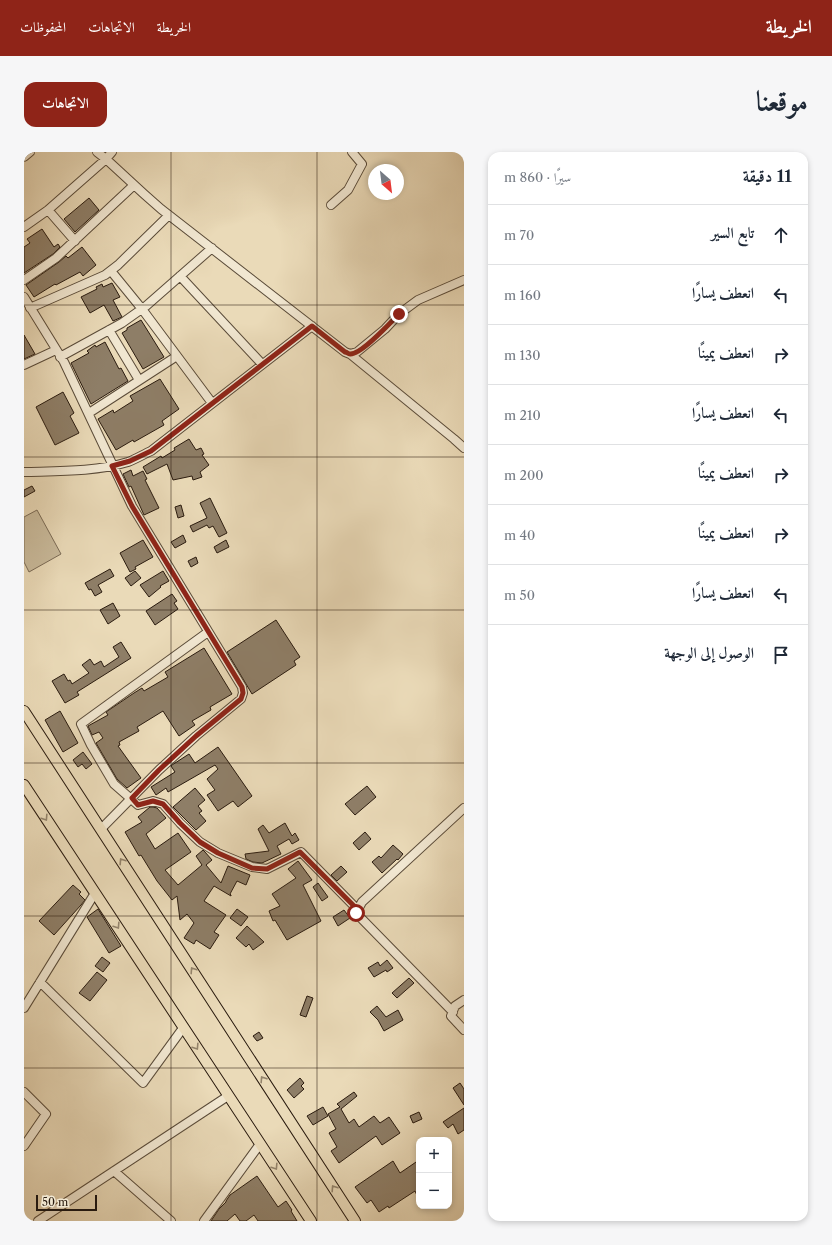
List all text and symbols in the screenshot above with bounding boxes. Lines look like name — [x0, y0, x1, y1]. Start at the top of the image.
text: الخريطة — [766, 15, 812, 38]
text: المحفوظات — [20, 18, 66, 36]
text: الاتجاهات — [88, 18, 135, 36]
text: الخريطة — [157, 18, 191, 36]
button: الاتجاهات — [24, 82, 107, 127]
text: موقعنا — [756, 84, 808, 118]
north arrow — [368, 164, 404, 200]
text: 11 دقيقة — [743, 166, 792, 186]
text: سيرًا · 860 m — [504, 169, 571, 185]
text: تابع السير — [711, 223, 754, 242]
icon: ahead — [770, 224, 792, 246]
text: 70 m — [504, 227, 534, 243]
text: انعطف يسارًا — [692, 283, 754, 302]
icon: left — [770, 284, 792, 306]
text: 160 m — [504, 287, 541, 303]
route end — [390, 305, 408, 323]
text: انعطف يمينًا — [698, 343, 754, 362]
icon: right — [770, 344, 792, 366]
text: 130 m — [504, 347, 540, 363]
text: انعطف يسارًا — [692, 403, 754, 422]
icon: left — [770, 404, 792, 426]
text: 210 m — [504, 407, 541, 423]
text: انعطف يمينًا — [698, 463, 754, 482]
icon: right — [770, 464, 792, 486]
text: 200 m — [504, 467, 544, 483]
text: انعطف يمينًا — [698, 523, 754, 542]
icon: right — [770, 524, 792, 546]
text: 40 m — [504, 527, 535, 543]
text: انعطف يسارًا — [692, 583, 754, 602]
icon: left — [770, 584, 792, 606]
text: 50 m — [504, 587, 535, 603]
text: الوصول إلى الوجهة — [664, 643, 754, 662]
icon: arrive — [770, 644, 792, 666]
one-way arrow — [41, 814, 48, 821]
one-way arrow — [119, 858, 127, 865]
route start — [347, 904, 365, 922]
one-way arrow — [112, 922, 119, 929]
one-way arrow — [190, 967, 197, 974]
one-way arrow — [191, 1043, 199, 1050]
one-way arrow — [260, 1076, 268, 1083]
map controls — [416, 1137, 452, 1209]
button: + — [416, 1137, 452, 1173]
one-way arrow — [270, 1163, 278, 1170]
button: − — [416, 1173, 452, 1209]
one-way arrow — [331, 1185, 339, 1192]
scale bar — [36, 1193, 97, 1212]
text: 50 m — [42, 1195, 68, 1209]

